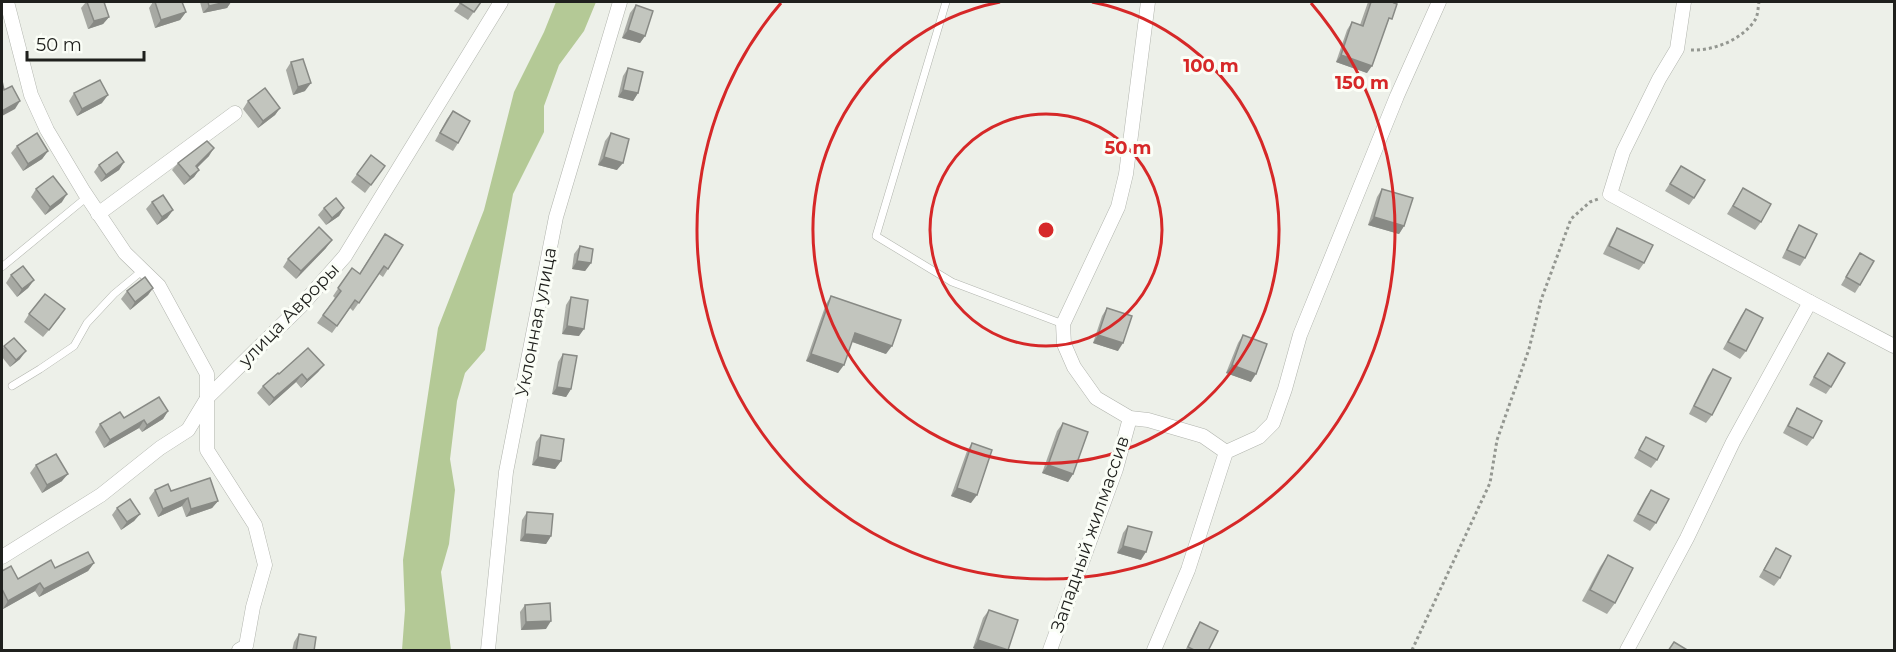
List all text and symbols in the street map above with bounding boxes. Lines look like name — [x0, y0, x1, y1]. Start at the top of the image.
scale bar — [27, 24, 144, 62]
text: 50 m — [36, 34, 82, 56]
text: 100 m — [1183, 55, 1239, 77]
text: 150 m — [1335, 72, 1389, 94]
text: 50 m — [1105, 137, 1151, 159]
centre of rings — [1036, 220, 1056, 240]
street label: Уклонная улица — [511, 246, 561, 398]
street label: улица Авроры — [233, 259, 344, 372]
street label: Западный жилмассив — [1046, 433, 1134, 635]

